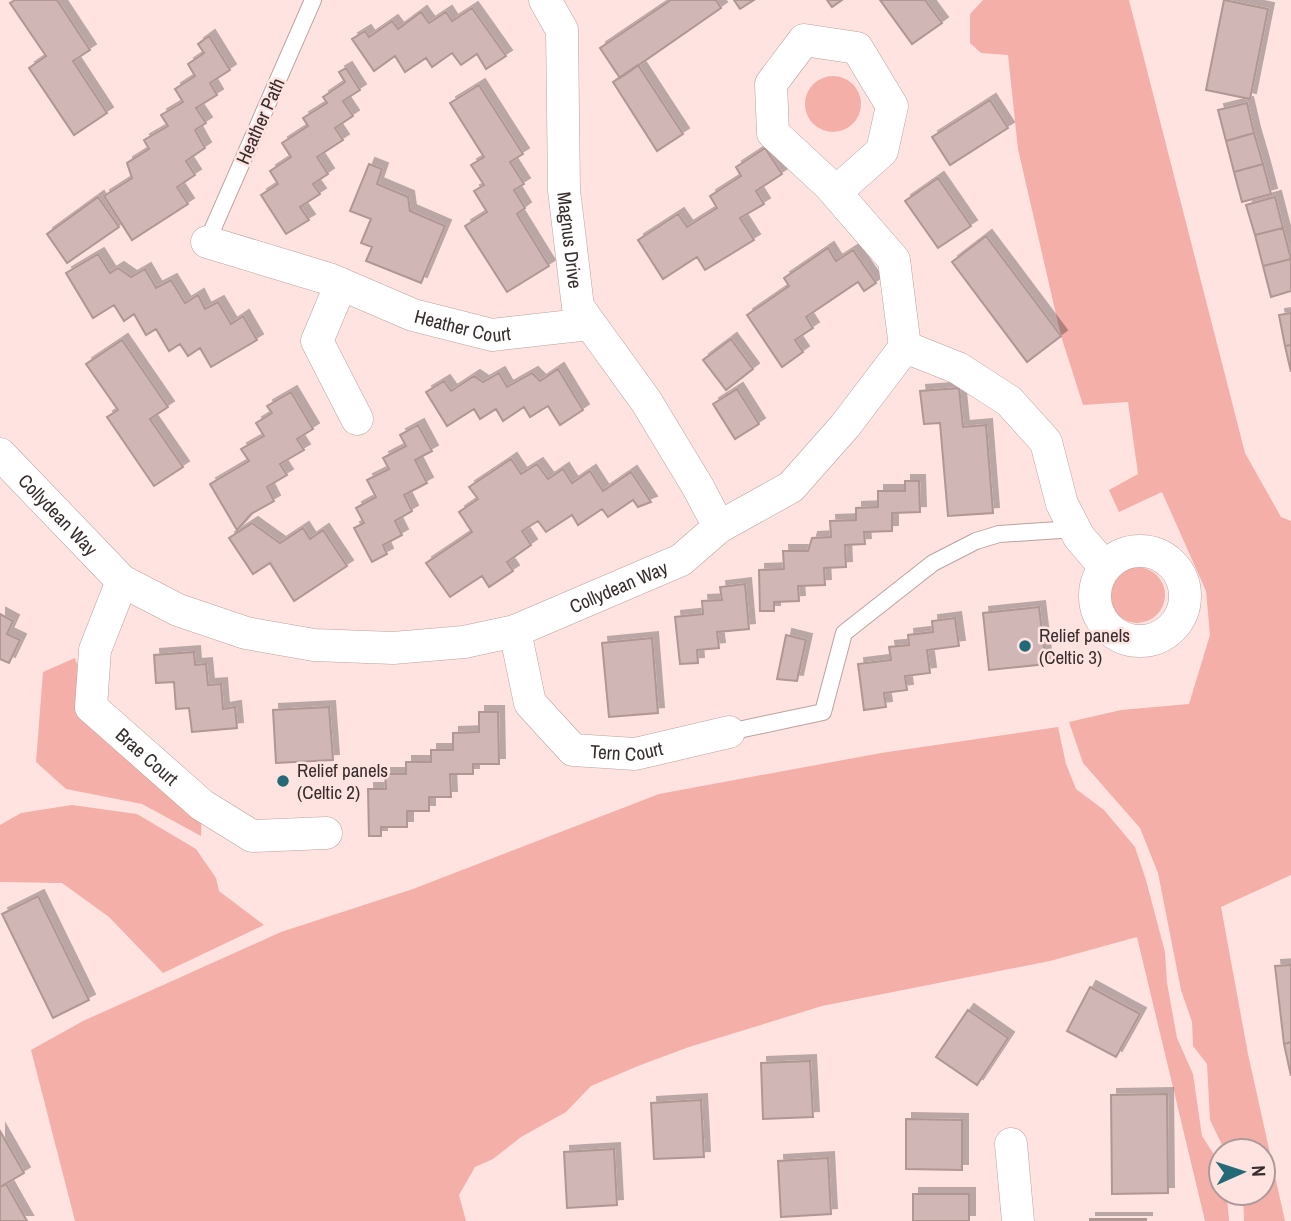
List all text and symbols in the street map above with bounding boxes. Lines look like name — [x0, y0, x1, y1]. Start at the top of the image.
street label: Heather Path — [229, 74, 291, 168]
street label: Magnus Drive — [551, 190, 589, 290]
street label: Heather Court — [412, 303, 513, 348]
street label: Collydean Way — [13, 468, 104, 561]
street label: Collydean Way — [565, 554, 672, 619]
place label: Relief panels (Celtic 3) — [1039, 622, 1130, 670]
marker: Relief panels (Celtic 3) — [1017, 638, 1033, 654]
street label: Brae Court — [110, 722, 184, 792]
street label: Tern Court — [589, 735, 666, 767]
place label: Relief panels (Celtic 2) — [297, 757, 388, 805]
marker: Relief panels (Celtic 2) — [275, 773, 291, 789]
north arrow — [1207, 1137, 1277, 1207]
text: N — [1246, 1165, 1272, 1177]

